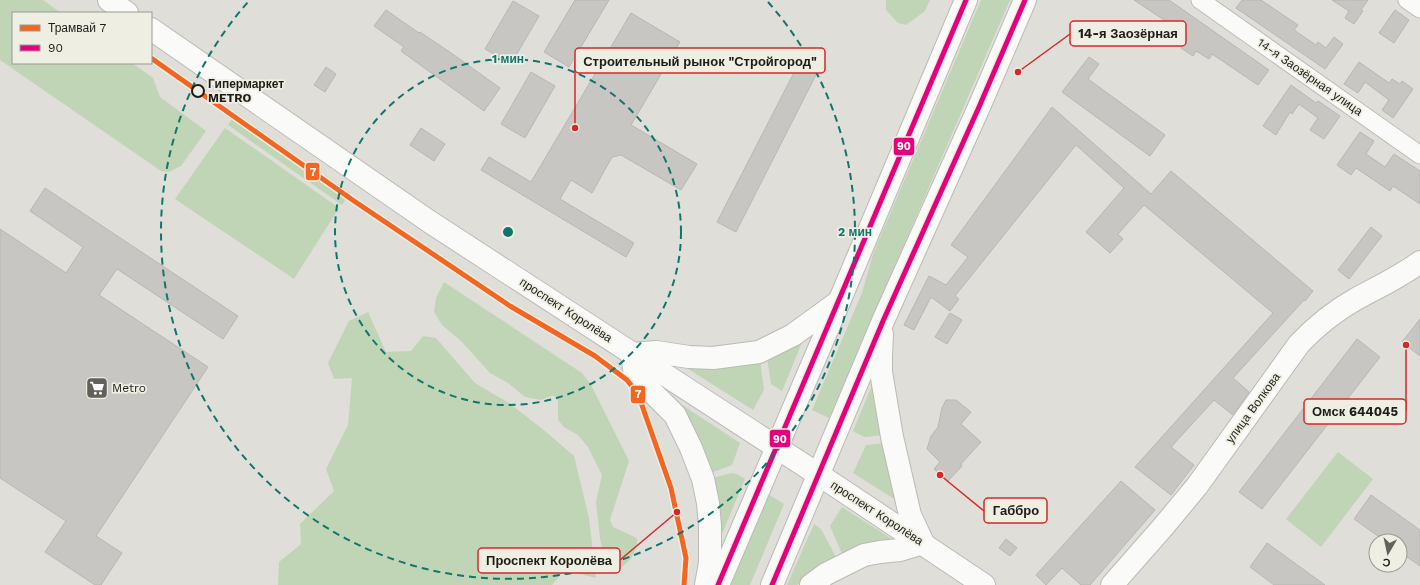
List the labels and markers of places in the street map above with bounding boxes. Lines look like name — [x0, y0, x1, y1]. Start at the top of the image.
callout: 14-я Заозёрная — [1070, 21, 1186, 46]
callout: Строительный рынок "Стройгород" — [575, 48, 825, 73]
place label: Гипермаркет METRO — [208, 77, 284, 105]
marker: Гипермаркет METRO — [191, 84, 205, 98]
centre of rings — [501, 225, 515, 239]
supermarket icon: Metro — [84, 375, 110, 401]
place label: Metro — [112, 381, 146, 395]
callout: Омск 644045 — [1304, 399, 1406, 424]
callout: Габбро — [984, 498, 1047, 523]
callout: Проспект Королёва — [478, 548, 620, 573]

